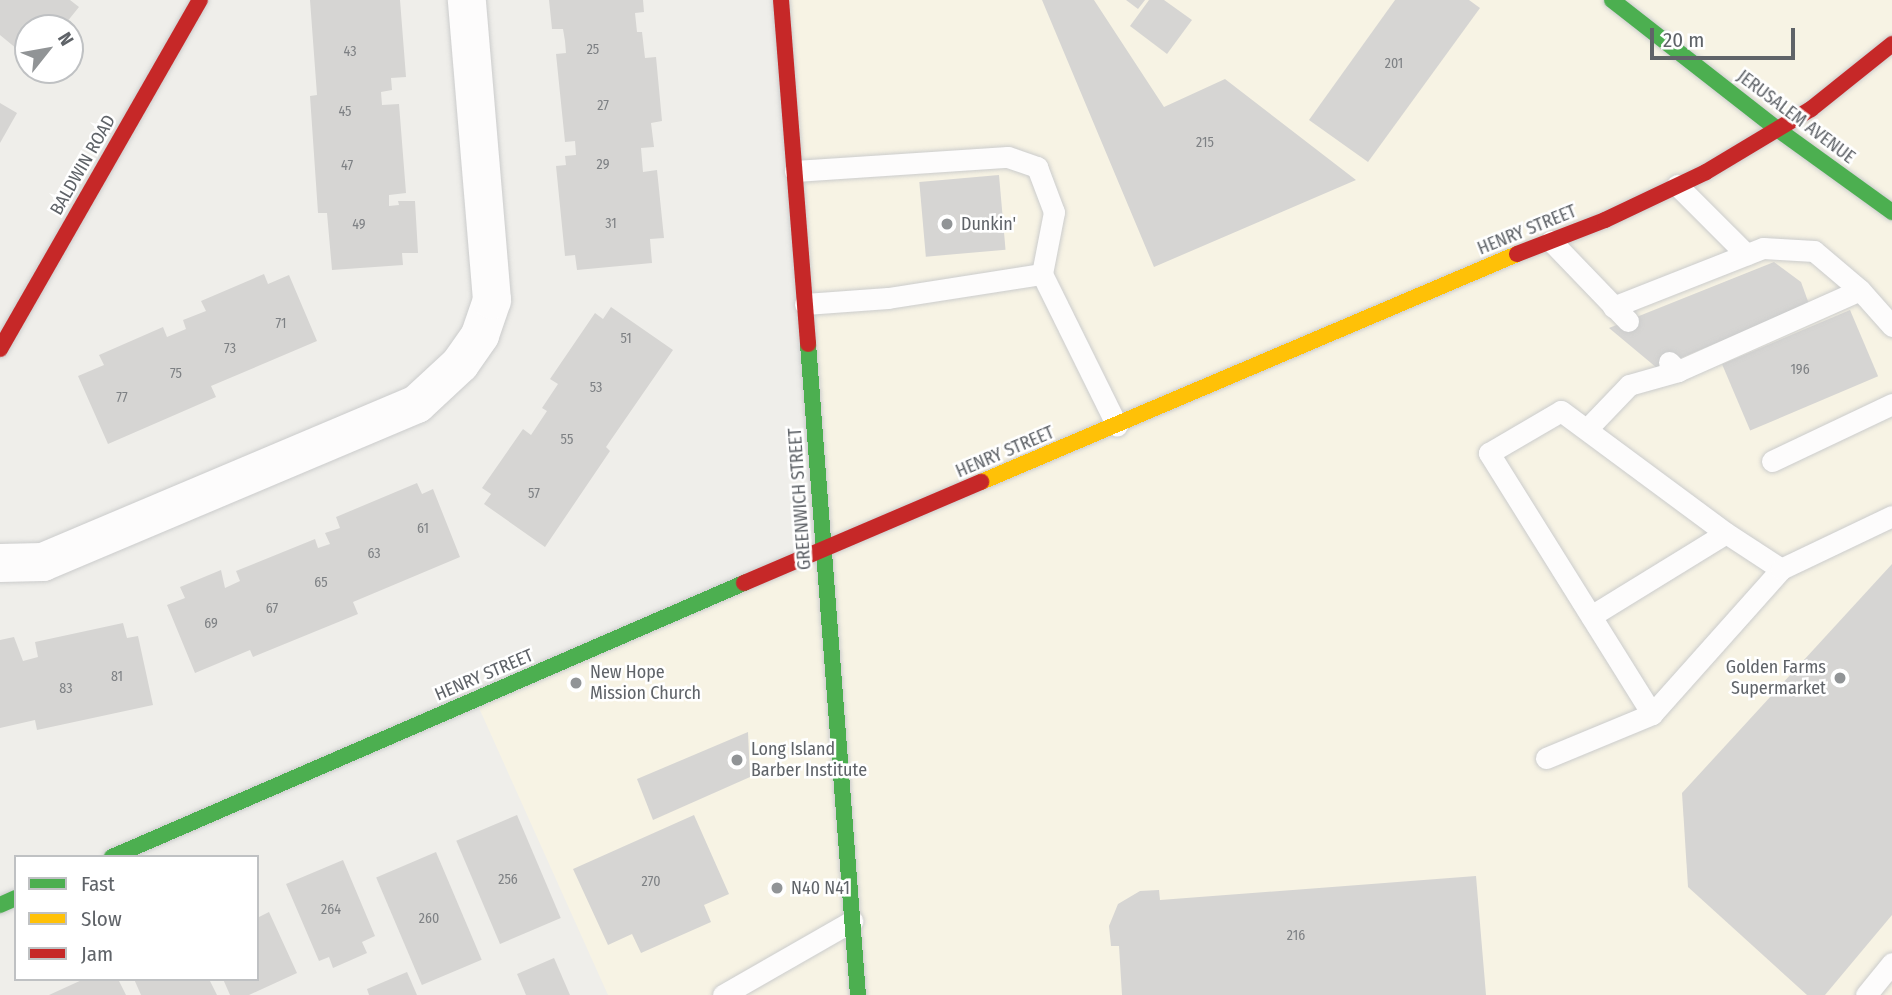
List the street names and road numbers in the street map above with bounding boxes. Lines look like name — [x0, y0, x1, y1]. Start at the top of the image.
street label: JERUSALEM AVENUE — [1733, 66, 1859, 168]
street label: BALDWIN ROAD — [46, 111, 120, 219]
street label: HENRY STREET — [1474, 200, 1580, 260]
street label: HENRY STREET — [953, 422, 1057, 482]
street label: GREENWICH STREET — [784, 427, 816, 571]
street label: HENRY STREET — [432, 645, 536, 705]

